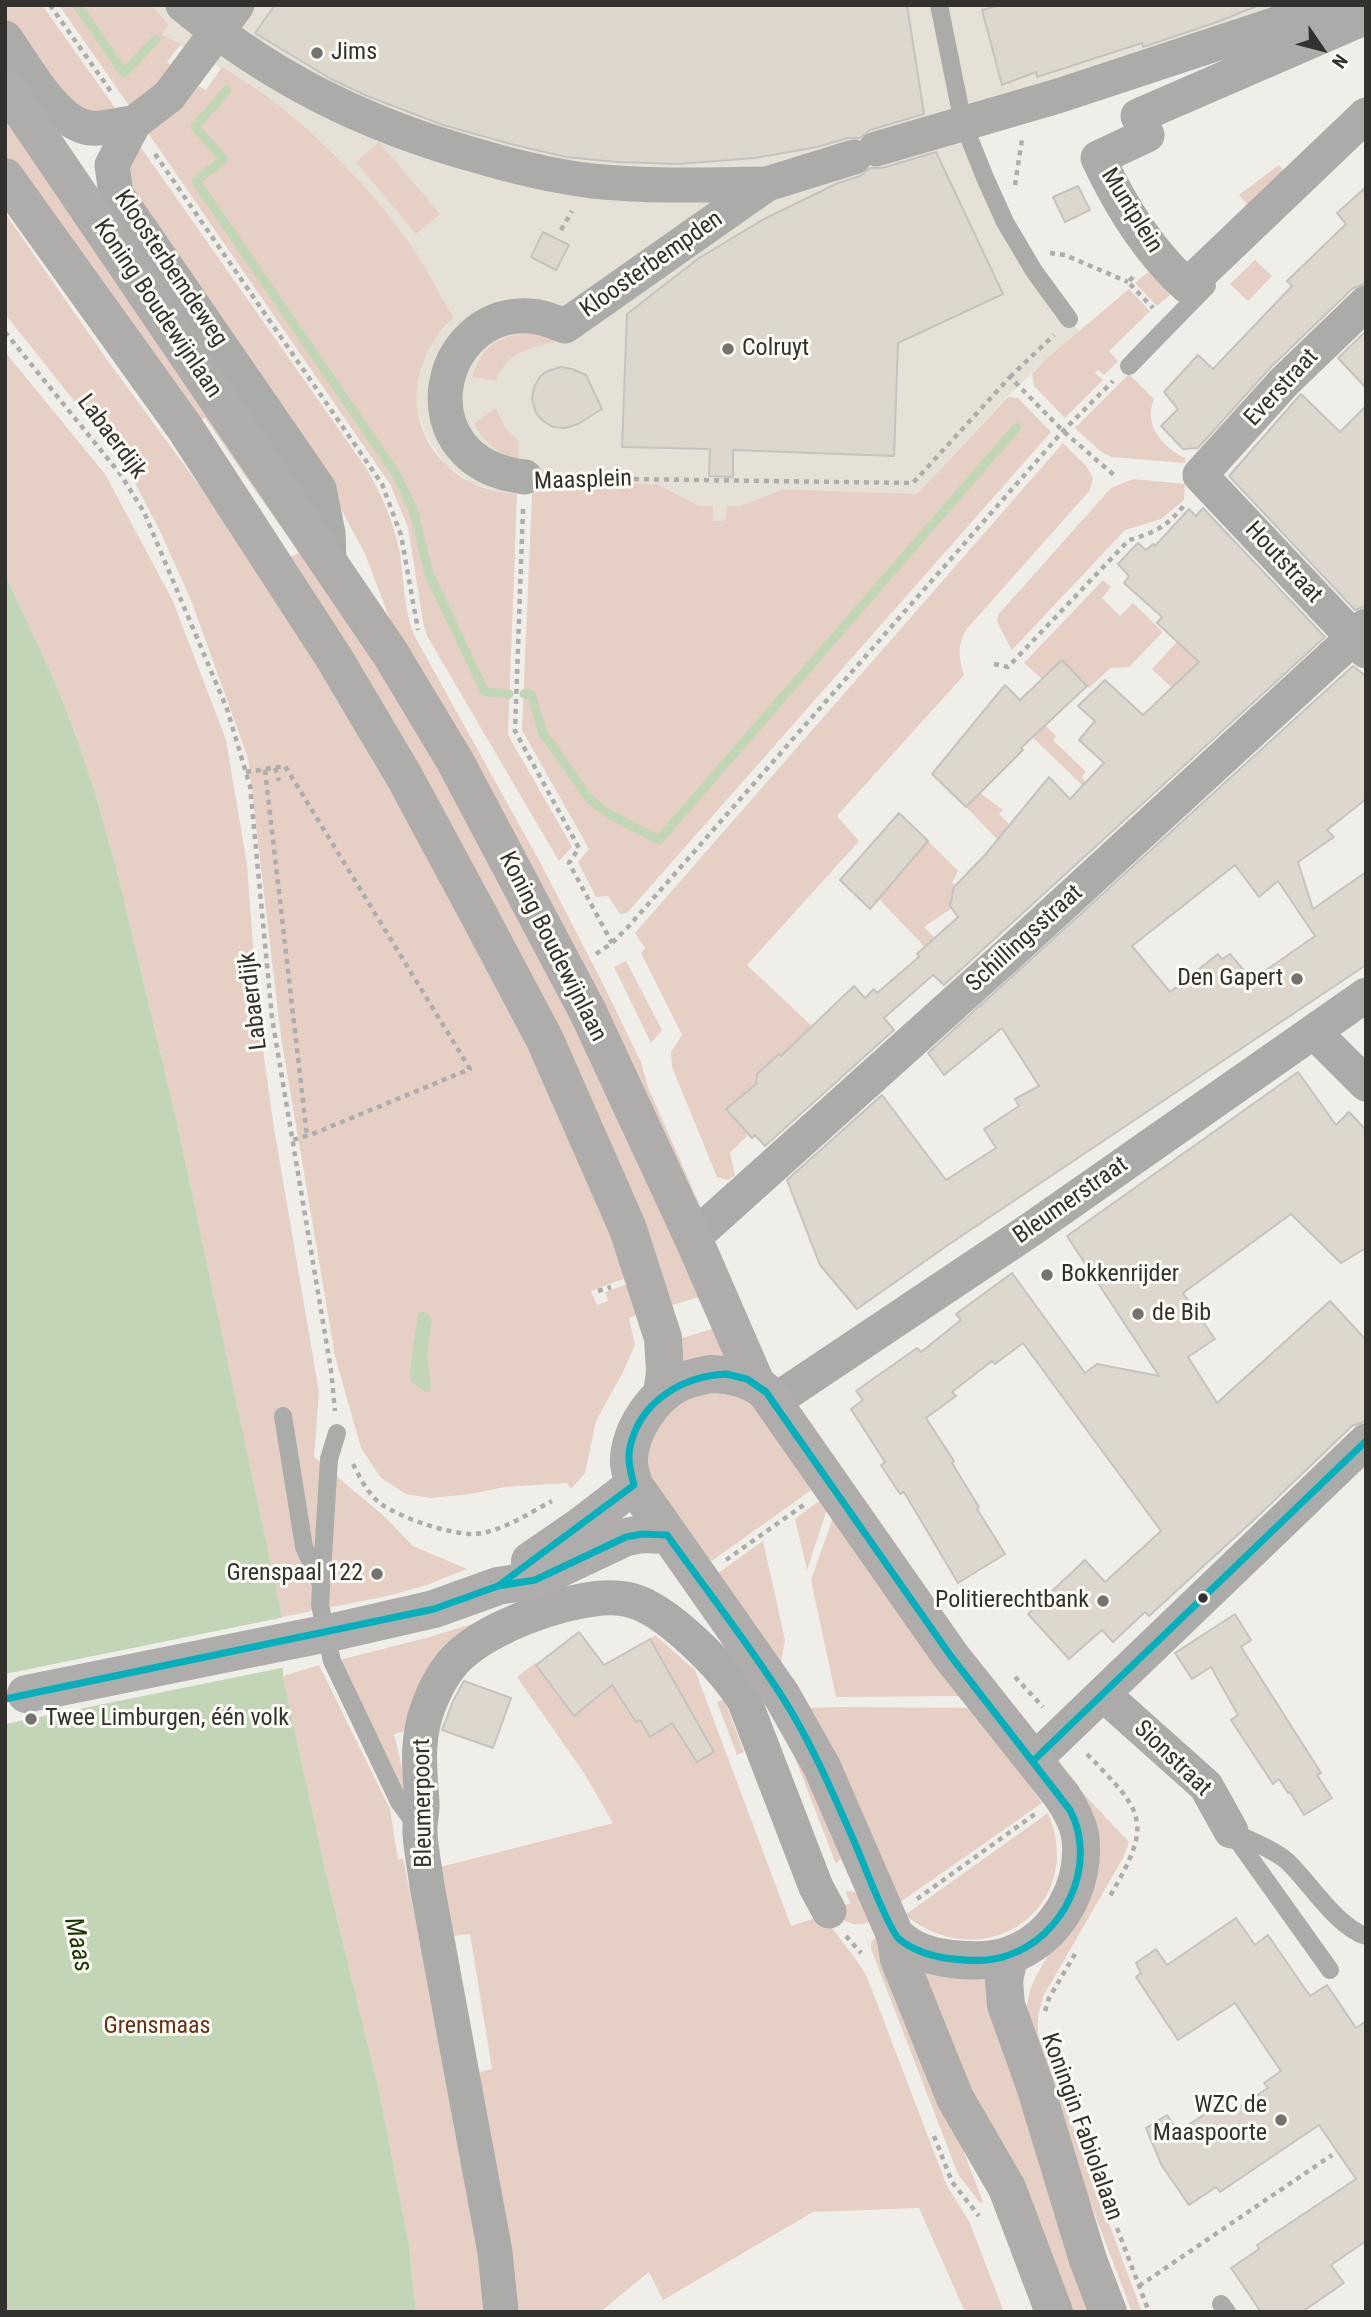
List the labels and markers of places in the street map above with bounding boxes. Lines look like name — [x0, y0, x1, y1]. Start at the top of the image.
place label: Jims — [331, 39, 377, 67]
marker: Jims — [309, 45, 325, 61]
place label: Colruyt — [742, 335, 809, 363]
marker: Colruyt — [720, 341, 736, 357]
place label: Den Gapert — [1177, 965, 1283, 993]
marker: Den Gapert — [1289, 971, 1305, 987]
place label: Bokkenrijder — [1061, 1261, 1179, 1289]
marker: Bokkenrijder — [1039, 1267, 1055, 1283]
place label: de Bib — [1152, 1300, 1211, 1328]
marker: de Bib — [1130, 1306, 1146, 1322]
place label: Grenspaal 122 — [227, 1560, 363, 1588]
marker: Grenspaal 122 — [369, 1566, 385, 1582]
place label: Politierechtbank — [935, 1587, 1089, 1615]
unlabelled marker — [1196, 1591, 1210, 1605]
marker: Politierechtbank — [1095, 1593, 1111, 1609]
place label: Twee Limburgen, één volk — [45, 1705, 289, 1733]
marker: Twee Limburgen, één volk — [23, 1711, 39, 1727]
place label: WZC de Maaspoorte — [1153, 2092, 1267, 2148]
marker: WZC de Maaspoorte — [1273, 2112, 1289, 2128]

